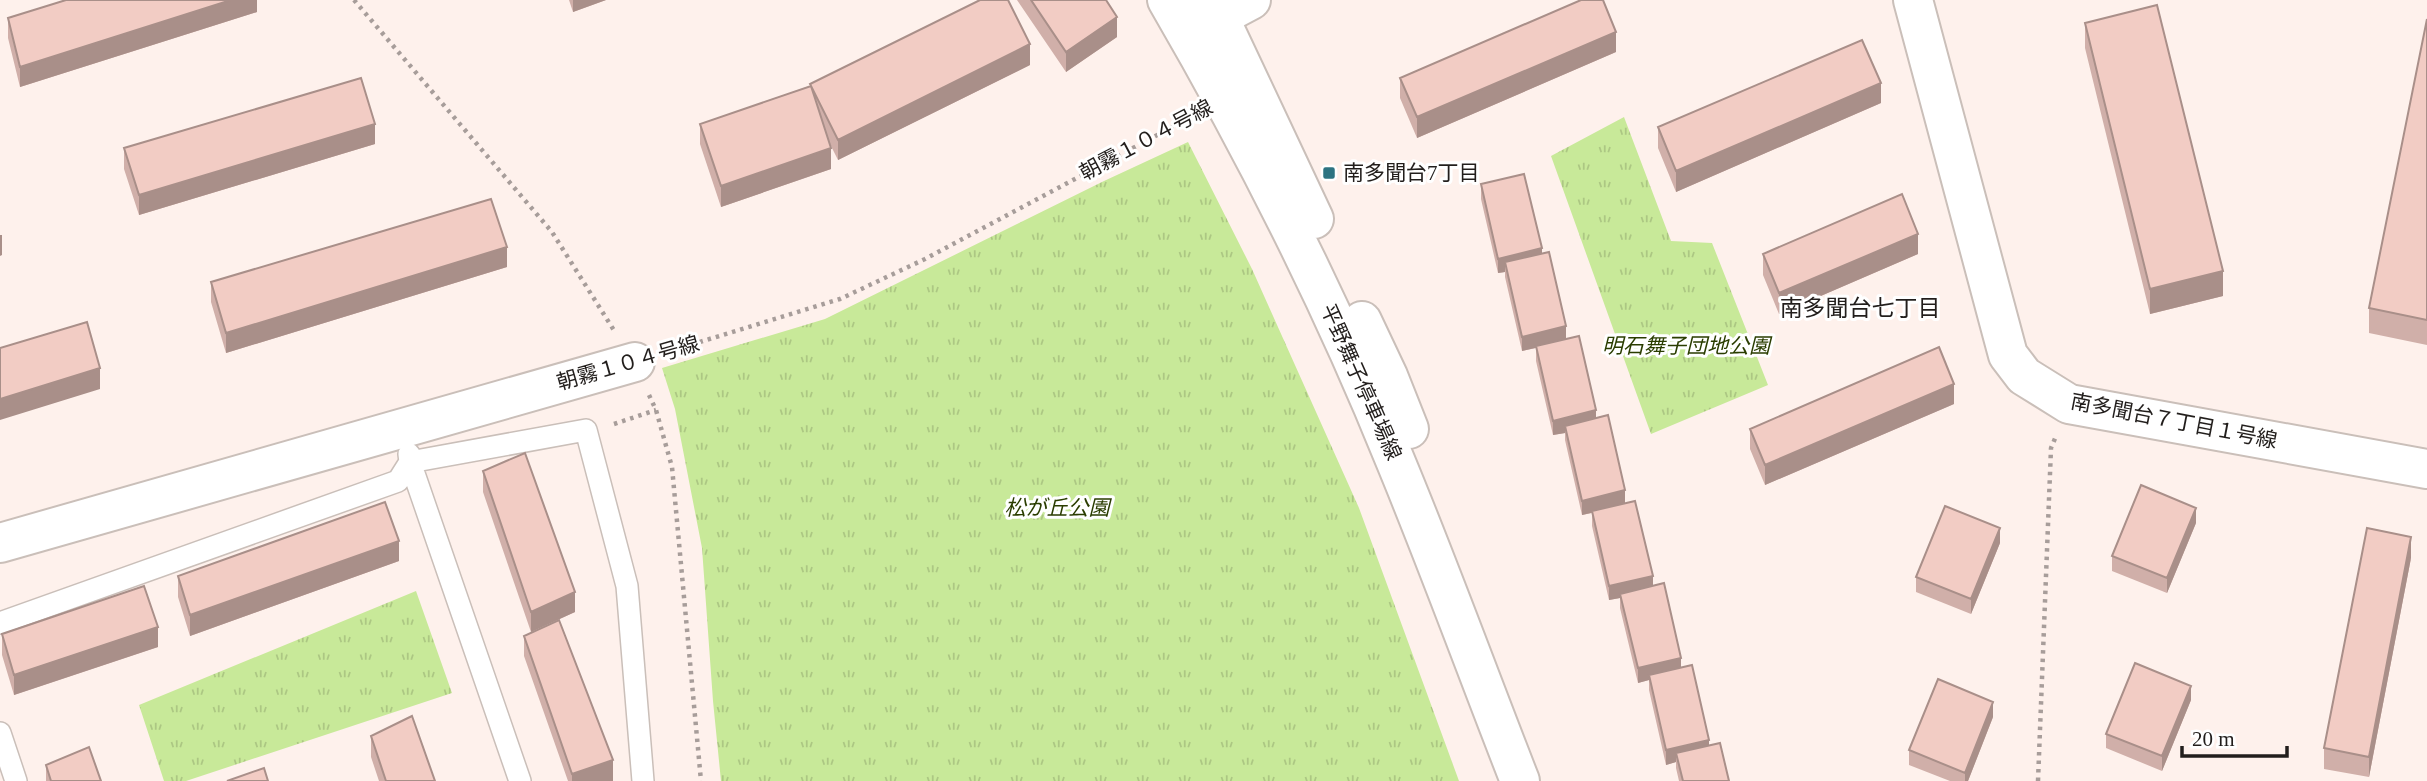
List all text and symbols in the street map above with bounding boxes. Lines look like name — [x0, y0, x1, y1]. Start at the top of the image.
street label: 朝霧１０４号線 — [1075, 95, 1217, 185]
place label: 南多聞台7丁目 — [1343, 161, 1480, 185]
marker: 南多聞台7丁目 — [1321, 165, 1337, 181]
district label: 南多聞台七丁目 — [1780, 296, 1941, 321]
street label: 平野舞子停車場線 — [1316, 300, 1406, 464]
street label: 朝霧１０４号線 — [554, 331, 702, 395]
park label: 明石舞子団地公園 — [1602, 334, 1773, 358]
street label: 南多聞台７丁目１号線 — [2069, 389, 2279, 453]
park label: 松が丘公園 — [1005, 496, 1112, 520]
scale bar — [2182, 714, 2287, 758]
text: 20 m — [2192, 727, 2235, 751]

